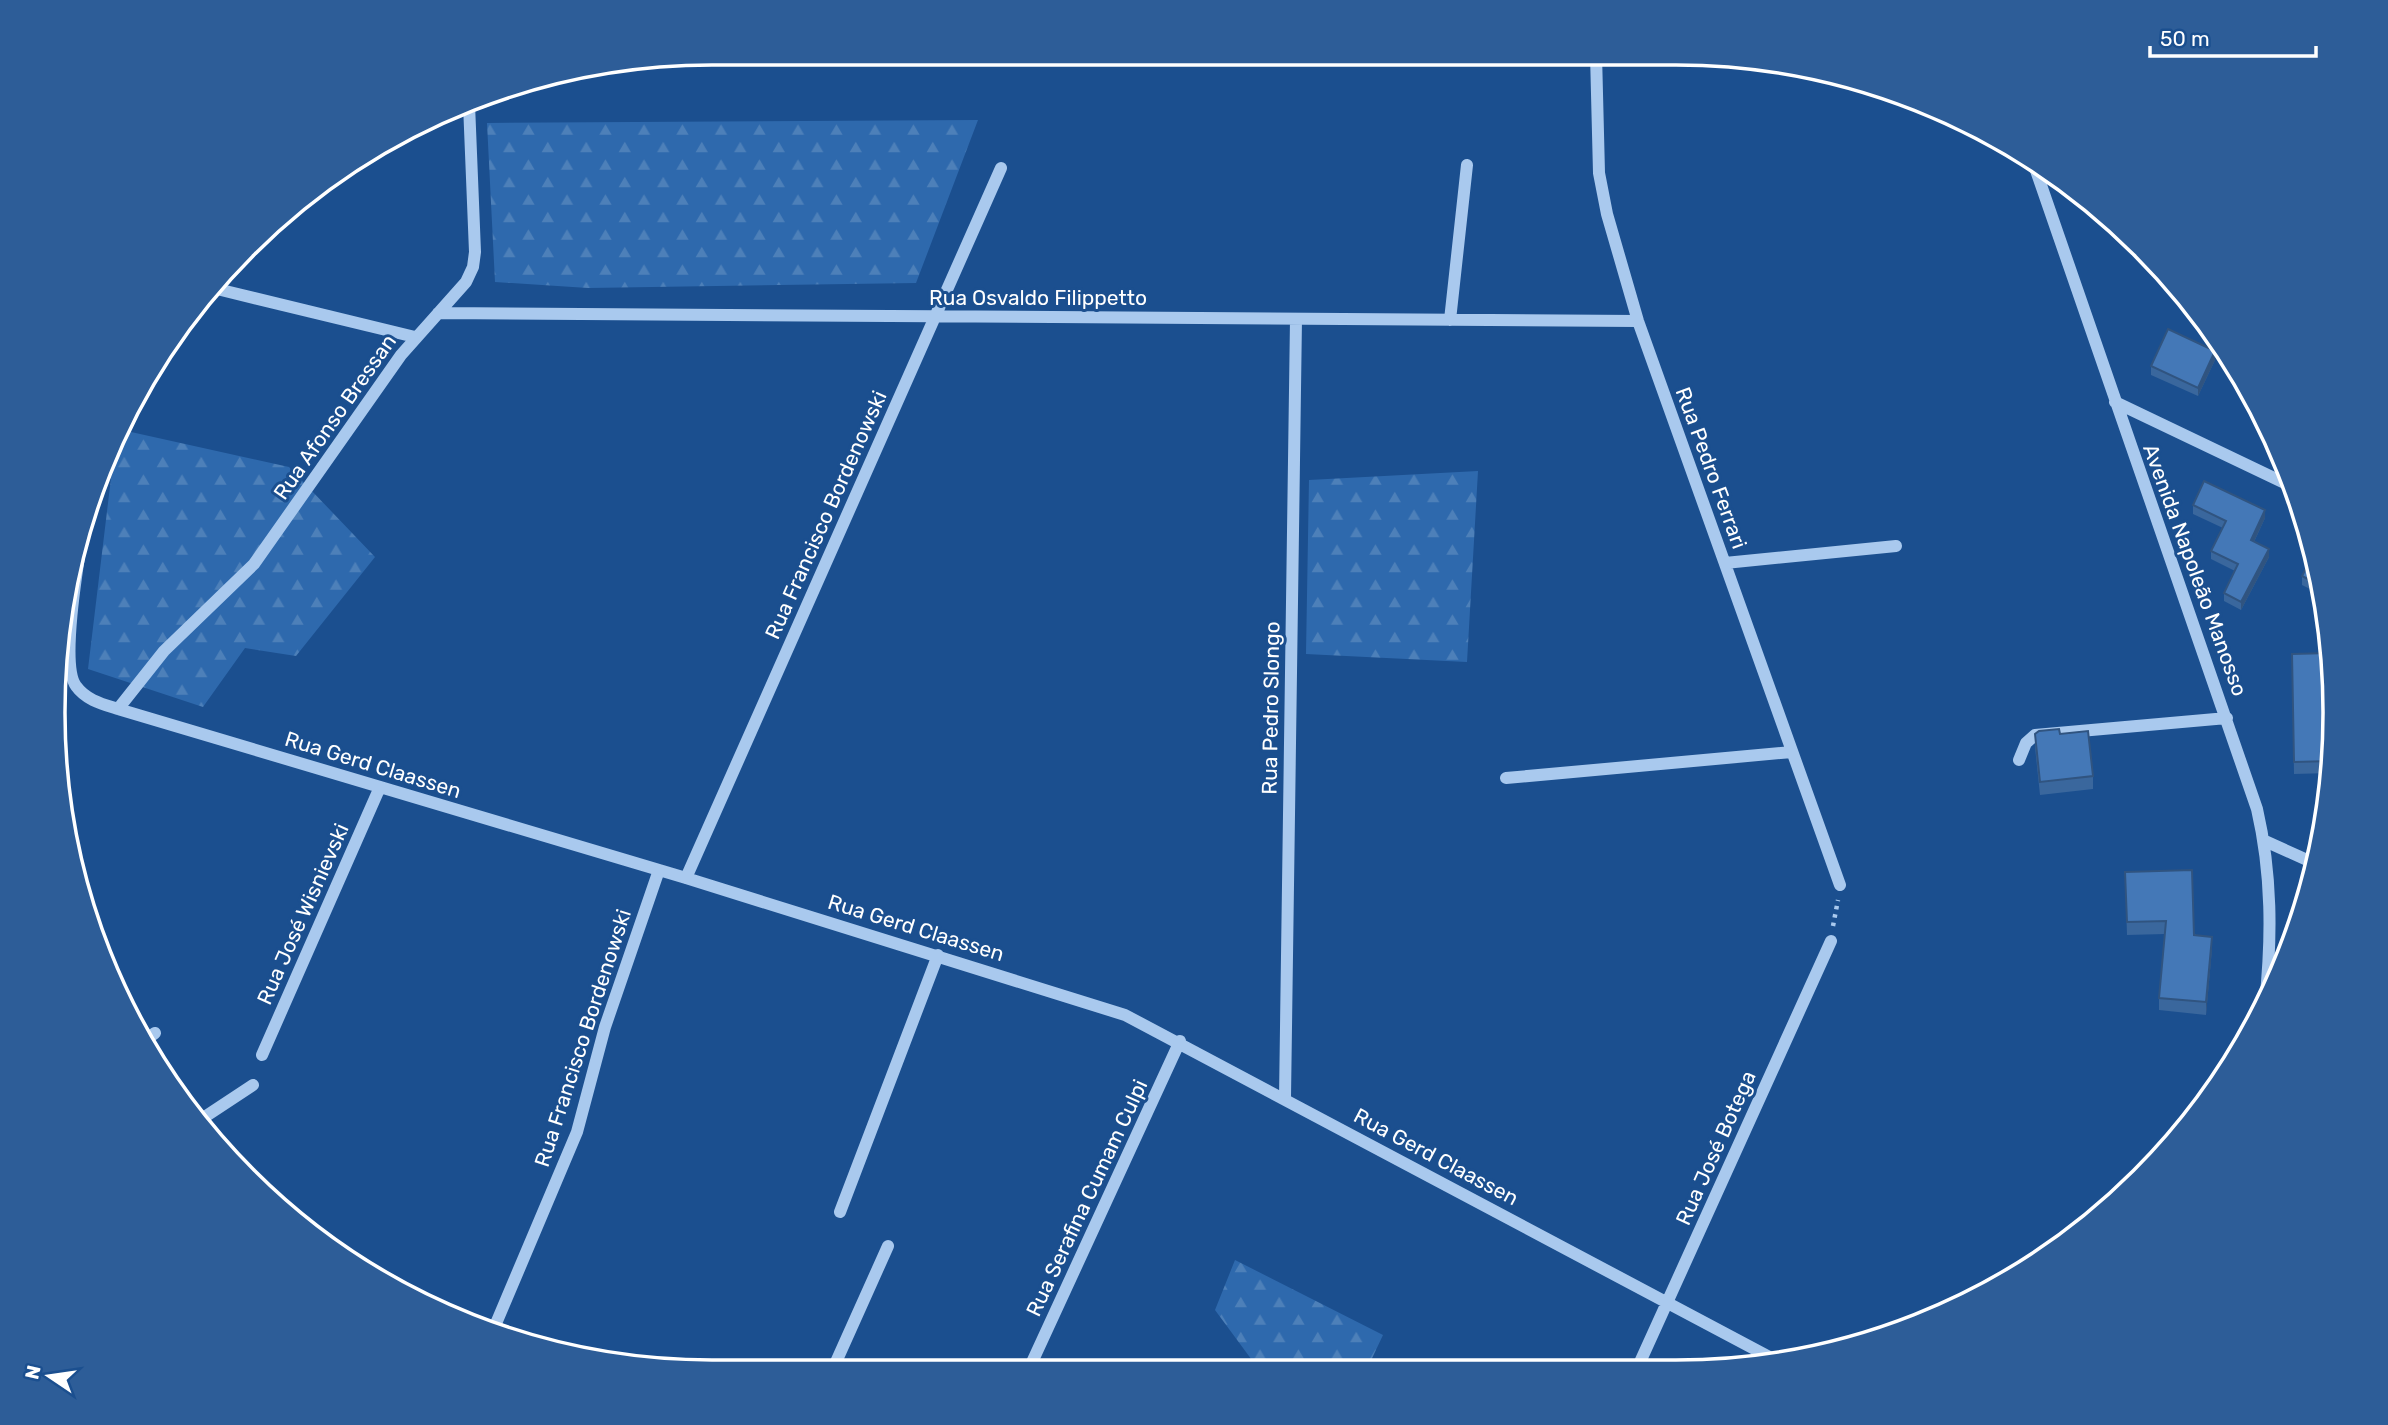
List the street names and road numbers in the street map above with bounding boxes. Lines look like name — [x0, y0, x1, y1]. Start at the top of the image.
street label: Rua Osvaldo Filippetto — [929, 285, 1147, 310]
street label: Rua Afonso Bressan — [268, 329, 401, 504]
street label: Rua Pedro Ferrari — [1671, 384, 1752, 552]
street label: Rua Francisco Bordenowski — [759, 387, 892, 643]
street label: Avenida Napoleão Manosso — [2138, 440, 2253, 699]
street label: Rua Pedro Slongo — [1256, 621, 1285, 795]
street label: Rua Gerd Claassen — [282, 726, 464, 803]
street label: Rua José Wisnievski — [251, 819, 354, 1008]
street label: Rua Gerd Claassen — [825, 889, 1007, 966]
street label: Rua Francisco Bordenowski — [529, 906, 636, 1170]
street label: Rua José Botega — [1670, 1067, 1761, 1229]
street label: Rua Serafina Cumam Culpi — [1021, 1075, 1152, 1320]
street label: Rua Gerd Claassen — [1350, 1103, 1523, 1211]

